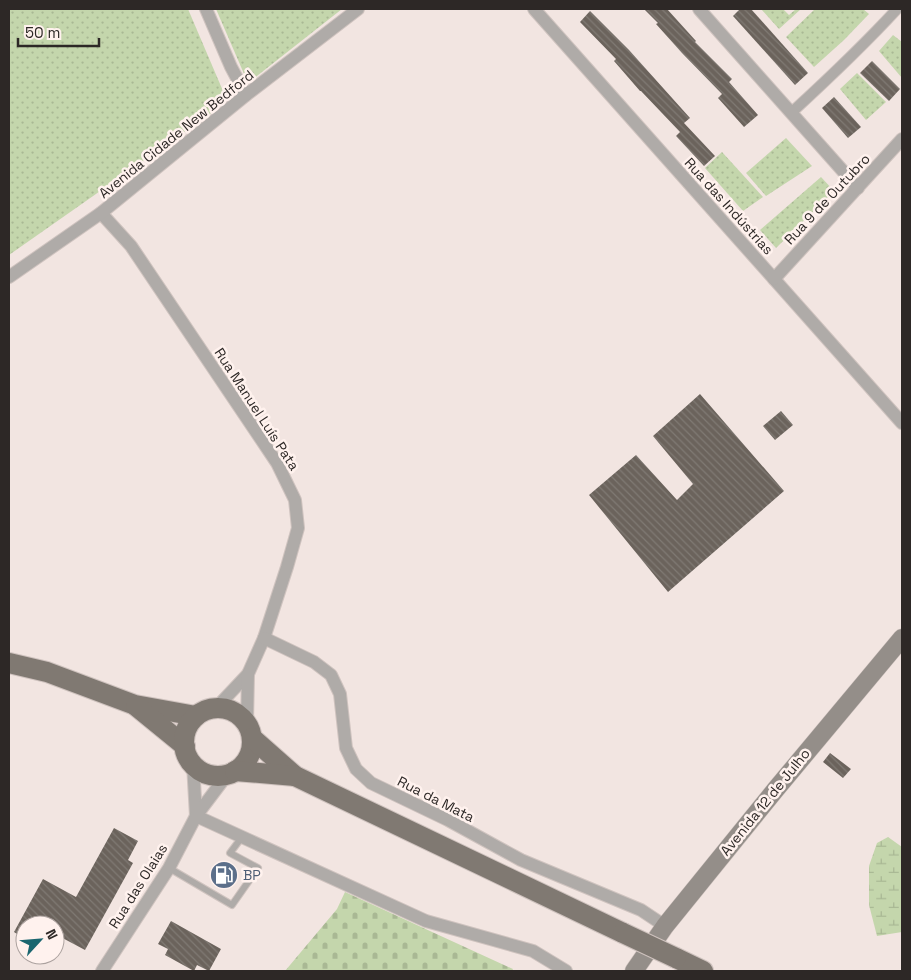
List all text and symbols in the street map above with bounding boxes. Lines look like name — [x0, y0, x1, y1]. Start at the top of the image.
scale bar — [18, 15, 99, 47]
text: 50 m — [25, 23, 60, 42]
street label: Avenida Cidade New Bedford — [95, 66, 257, 202]
street label: Rua 9 de Outubro — [780, 150, 874, 248]
street label: Rua das Indústrias — [681, 154, 777, 258]
street label: Rua Manuel Luís Pata — [211, 344, 303, 474]
street label: Avenida 12 de Julho — [716, 745, 814, 859]
street label: Rua da Mata — [395, 772, 477, 826]
street label: Rua das Olaias — [105, 840, 171, 932]
fuel station icon: BP — [209, 860, 239, 890]
place label: BP — [243, 866, 261, 884]
north arrow — [15, 915, 65, 965]
text: N — [42, 926, 62, 942]

